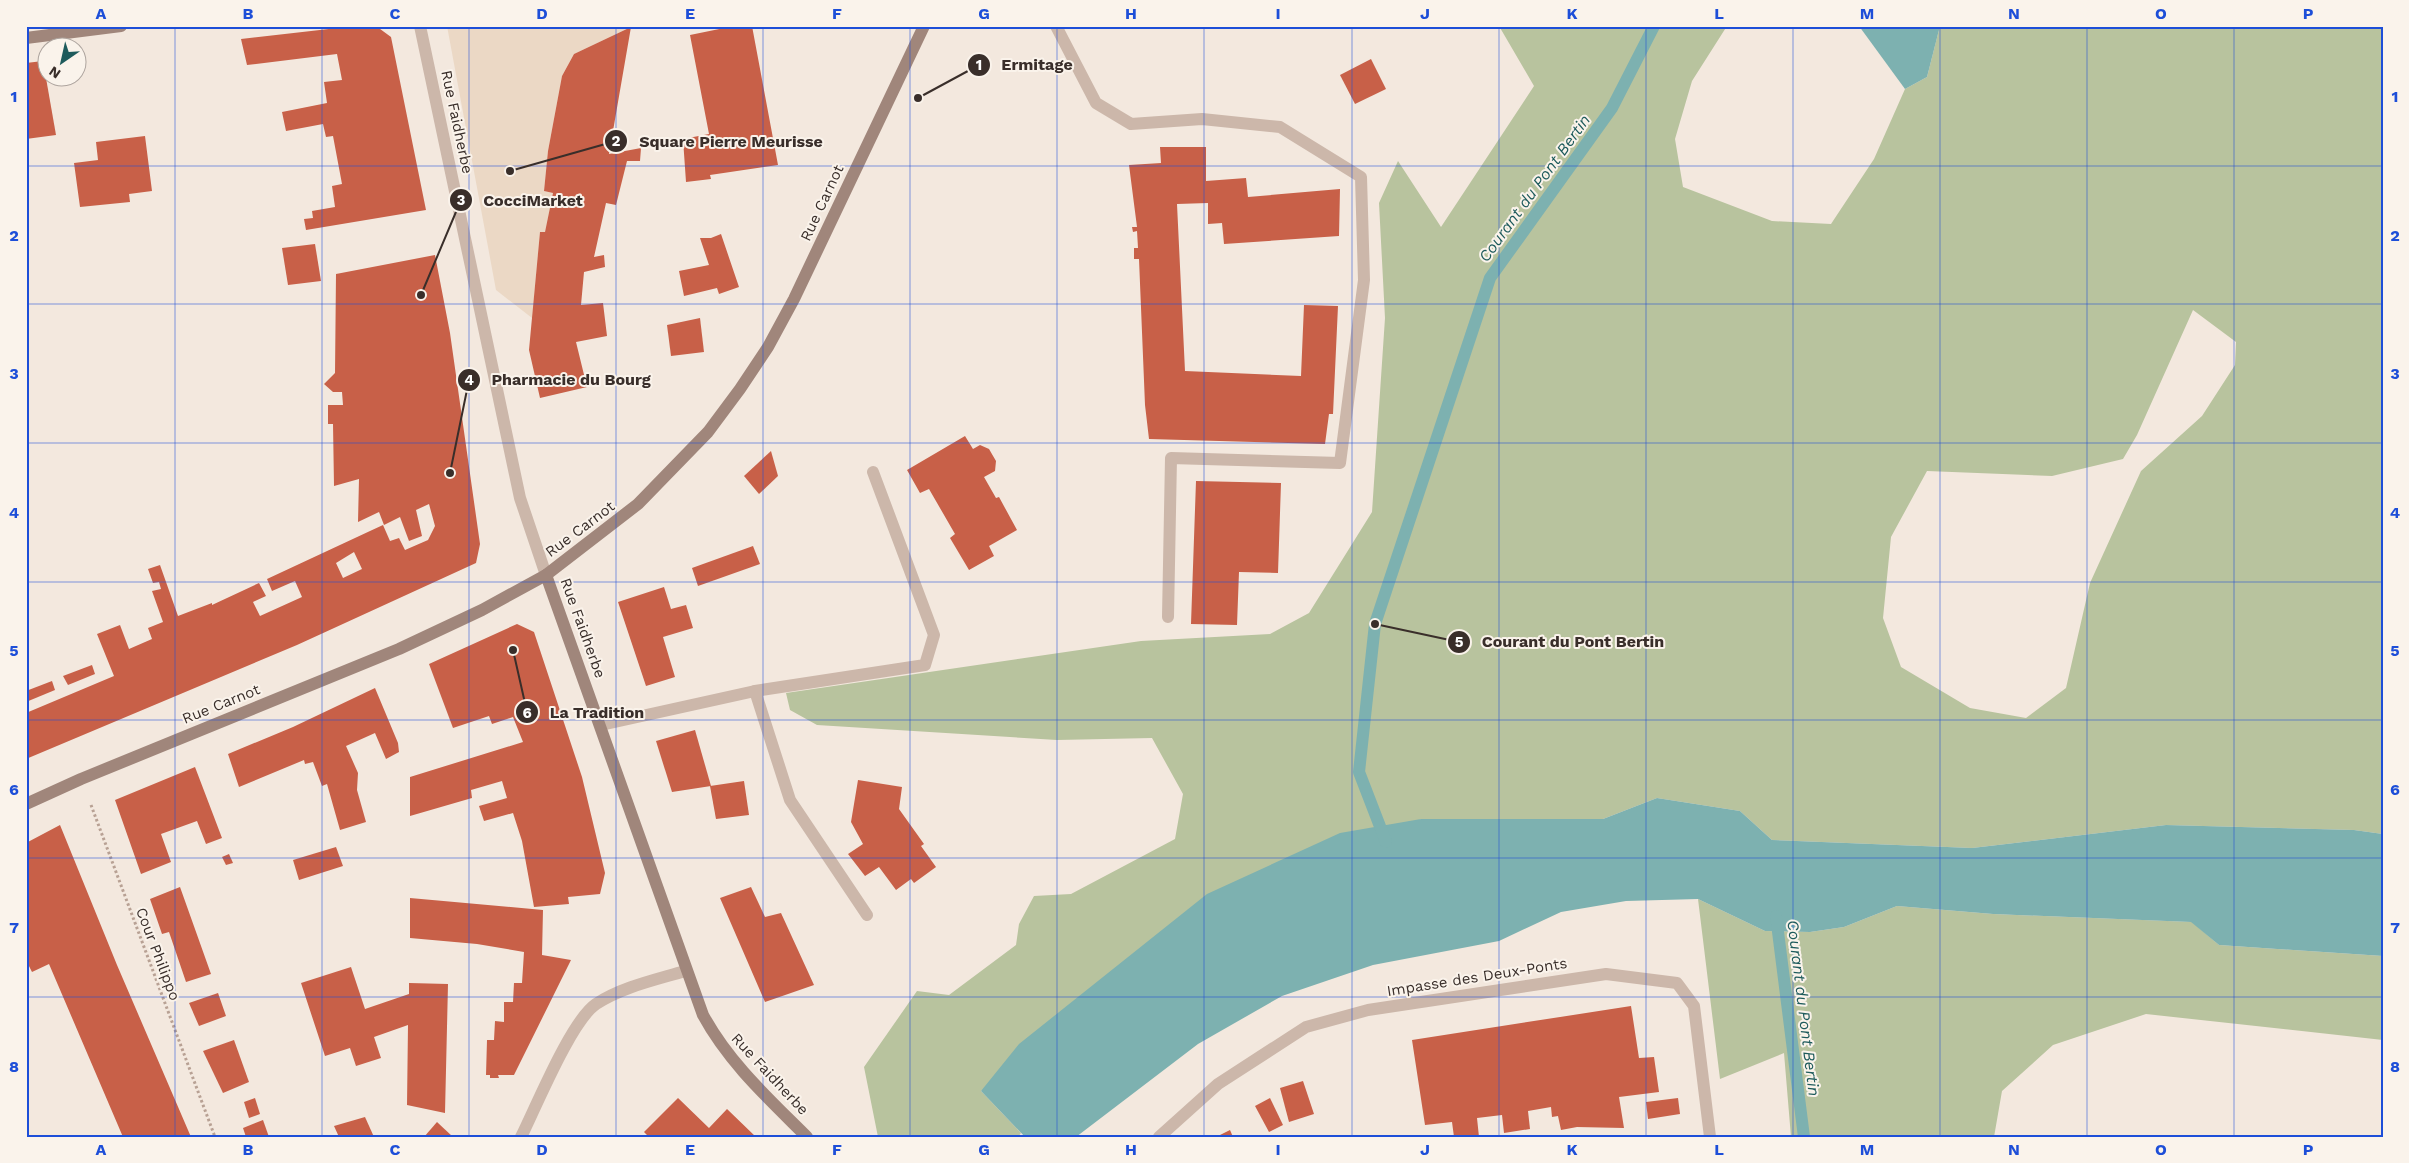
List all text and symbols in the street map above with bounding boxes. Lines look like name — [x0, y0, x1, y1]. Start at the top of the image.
text: A — [96, 4, 107, 23]
text: B — [243, 4, 254, 23]
text: C — [390, 4, 401, 23]
text: D — [536, 4, 548, 23]
text: E — [685, 4, 695, 23]
text: F — [832, 4, 842, 23]
text: G — [978, 4, 990, 23]
text: H — [1125, 4, 1137, 23]
text: I — [1275, 4, 1281, 23]
text: J — [1420, 4, 1430, 23]
text: K — [1566, 4, 1578, 23]
text: L — [1714, 4, 1724, 23]
text: M — [1860, 4, 1874, 23]
text: N — [2008, 4, 2020, 23]
text: O — [2155, 4, 2167, 23]
text: P — [2303, 4, 2314, 23]
north arrow — [38, 38, 88, 88]
callout: Ermitage — [966, 49, 1083, 80]
text: Ermitage — [1001, 55, 1073, 74]
text: 1 — [976, 56, 982, 74]
text: N — [46, 63, 64, 82]
street label: Rue Faidherbe — [437, 69, 477, 175]
text: 1 — [11, 87, 17, 106]
text: 1 — [2392, 87, 2398, 106]
water label: Courant du Pont Bertin — [1475, 111, 1594, 266]
callout: Square Pierre Meurisse — [604, 126, 832, 157]
text: 2 — [612, 132, 621, 150]
text: Square Pierre Meurisse — [639, 132, 823, 151]
street label: Rue Carnot — [796, 161, 848, 244]
callout: CocciMarket — [448, 185, 593, 216]
text: 3 — [457, 191, 466, 209]
text: CocciMarket — [483, 191, 583, 210]
text: 2 — [9, 226, 19, 245]
text: 2 — [2390, 226, 2400, 245]
text: 3 — [9, 364, 19, 383]
callout: Pharmacie du Bourg — [457, 364, 661, 395]
text: 3 — [2390, 364, 2400, 383]
text: Pharmacie du Bourg — [491, 370, 651, 389]
text: 4 — [464, 371, 474, 389]
street label: Rue Carnot — [542, 497, 619, 561]
text: 4 — [9, 503, 19, 522]
text: 4 — [2390, 503, 2400, 522]
street label: Rue Faidherbe — [557, 575, 609, 681]
callout: Courant du Pont Bertin — [1447, 626, 1674, 657]
text: Courant du Pont Bertin — [1482, 632, 1664, 651]
text: 5 — [1455, 633, 1464, 651]
text: 5 — [9, 641, 19, 660]
text: 5 — [2390, 641, 2400, 660]
street label: Rue Carnot — [180, 680, 263, 728]
callout: La Tradition — [515, 697, 654, 728]
text: La Tradition — [550, 703, 644, 722]
text: 6 — [522, 704, 532, 722]
text: 6 — [9, 780, 19, 799]
text: 6 — [2390, 780, 2400, 799]
street label: Cour Philippo — [132, 905, 184, 1003]
text: 7 — [9, 918, 19, 937]
text: 7 — [2390, 918, 2400, 937]
water label: Courant du Pont Bertin — [1783, 919, 1824, 1097]
street label: Impasse des Deux-Ponts — [1386, 954, 1568, 1000]
street label: Rue Faidherbe — [728, 1029, 812, 1119]
text: 8 — [9, 1057, 19, 1076]
text: 8 — [2390, 1057, 2400, 1076]
text: A — [96, 1140, 107, 1159]
text: B — [243, 1140, 254, 1159]
text: C — [390, 1140, 401, 1159]
text: D — [536, 1140, 548, 1159]
text: E — [685, 1140, 695, 1159]
text: F — [832, 1140, 842, 1159]
text: G — [978, 1140, 990, 1159]
text: H — [1125, 1140, 1137, 1159]
text: I — [1275, 1140, 1281, 1159]
text: J — [1420, 1140, 1430, 1159]
text: K — [1566, 1140, 1578, 1159]
text: L — [1714, 1140, 1724, 1159]
text: M — [1860, 1140, 1874, 1159]
text: N — [2008, 1140, 2020, 1159]
text: O — [2155, 1140, 2167, 1159]
text: P — [2303, 1140, 2314, 1159]

